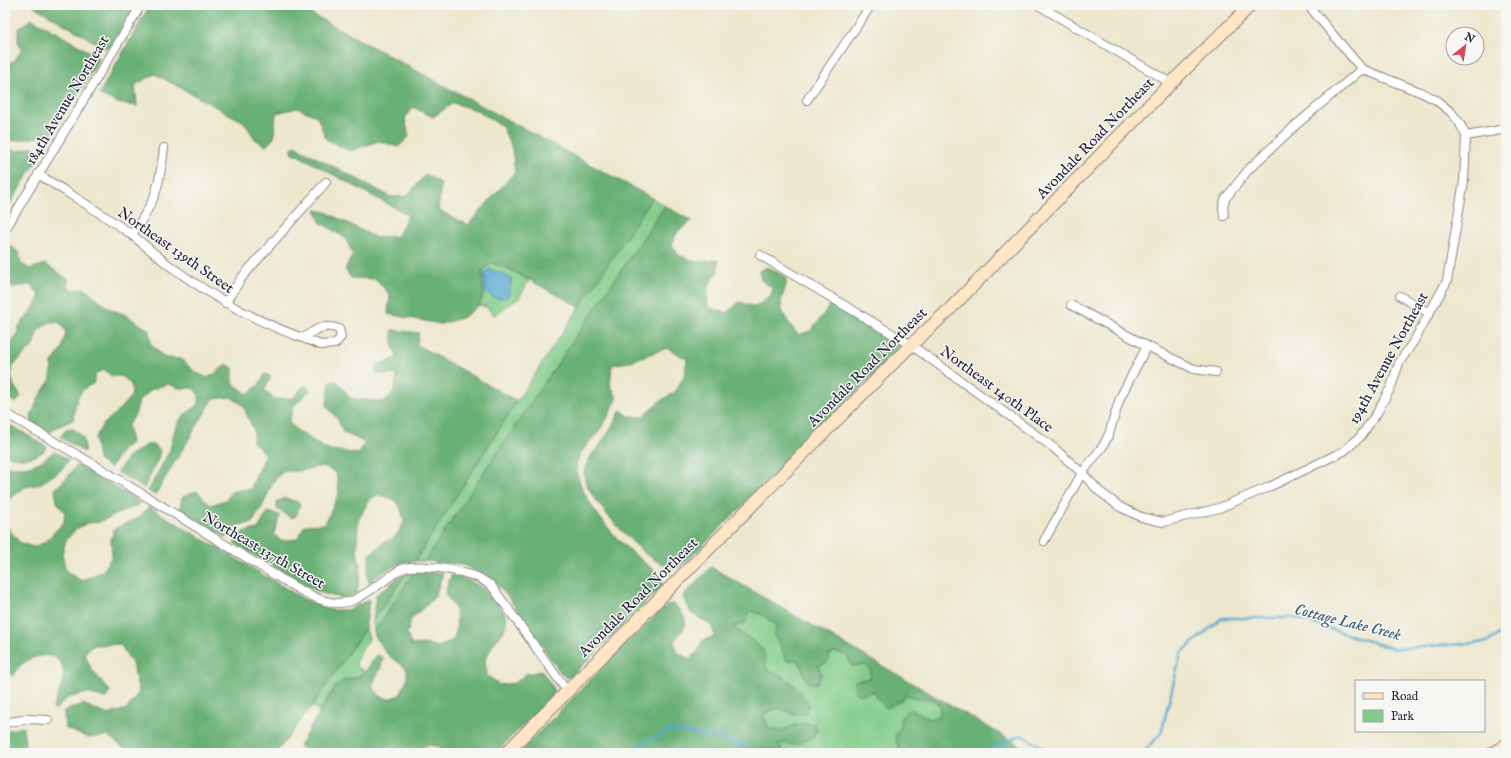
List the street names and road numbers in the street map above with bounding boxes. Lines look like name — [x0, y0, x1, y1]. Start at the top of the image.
street label: 184th Avenue Northeast — [21, 32, 114, 168]
street label: Avondale Road Northeast — [1032, 74, 1158, 204]
street label: Northeast 139th Street — [114, 203, 238, 298]
street label: 194th Avenue Northeast — [1344, 289, 1433, 428]
street label: Avondale Road Northeast — [803, 304, 931, 432]
street label: Northeast 140th Place — [936, 342, 1057, 437]
street label: Northeast 137th Street — [199, 508, 328, 593]
street label: Avondale Road Northeast — [574, 534, 702, 662]

